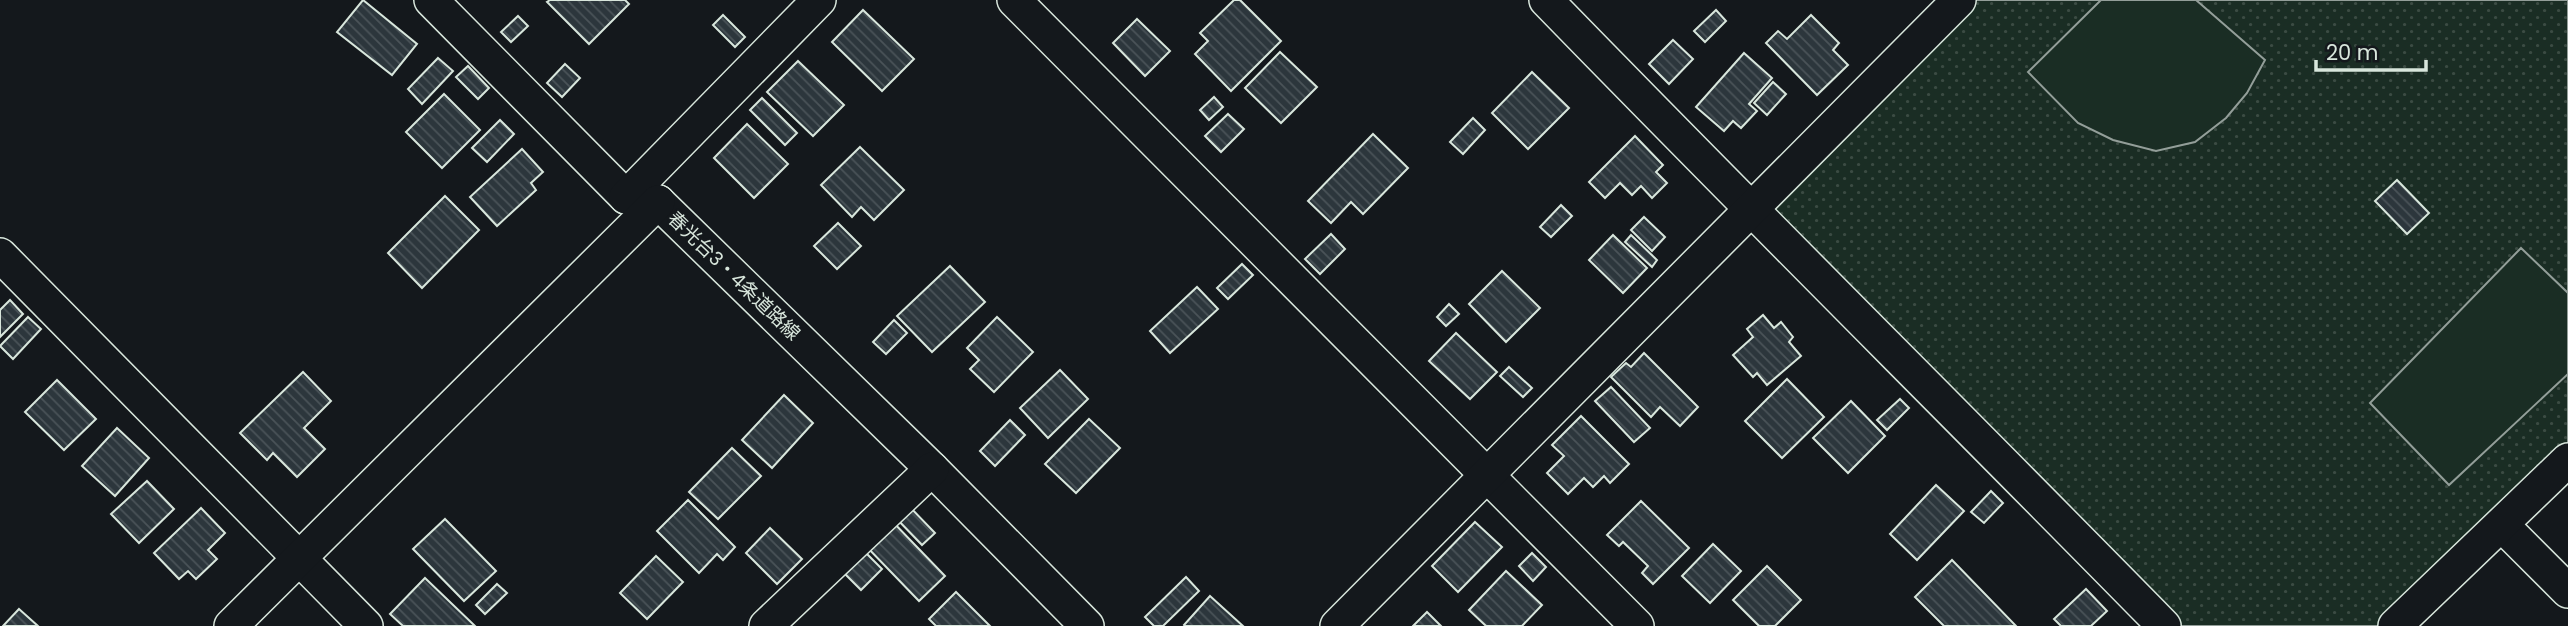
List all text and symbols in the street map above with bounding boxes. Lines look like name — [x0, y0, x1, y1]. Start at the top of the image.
scale bar — [2316, 28, 2426, 72]
text: 20 m — [2326, 38, 2379, 67]
street label: 春光台3・4条道路線 — [662, 205, 806, 347]

